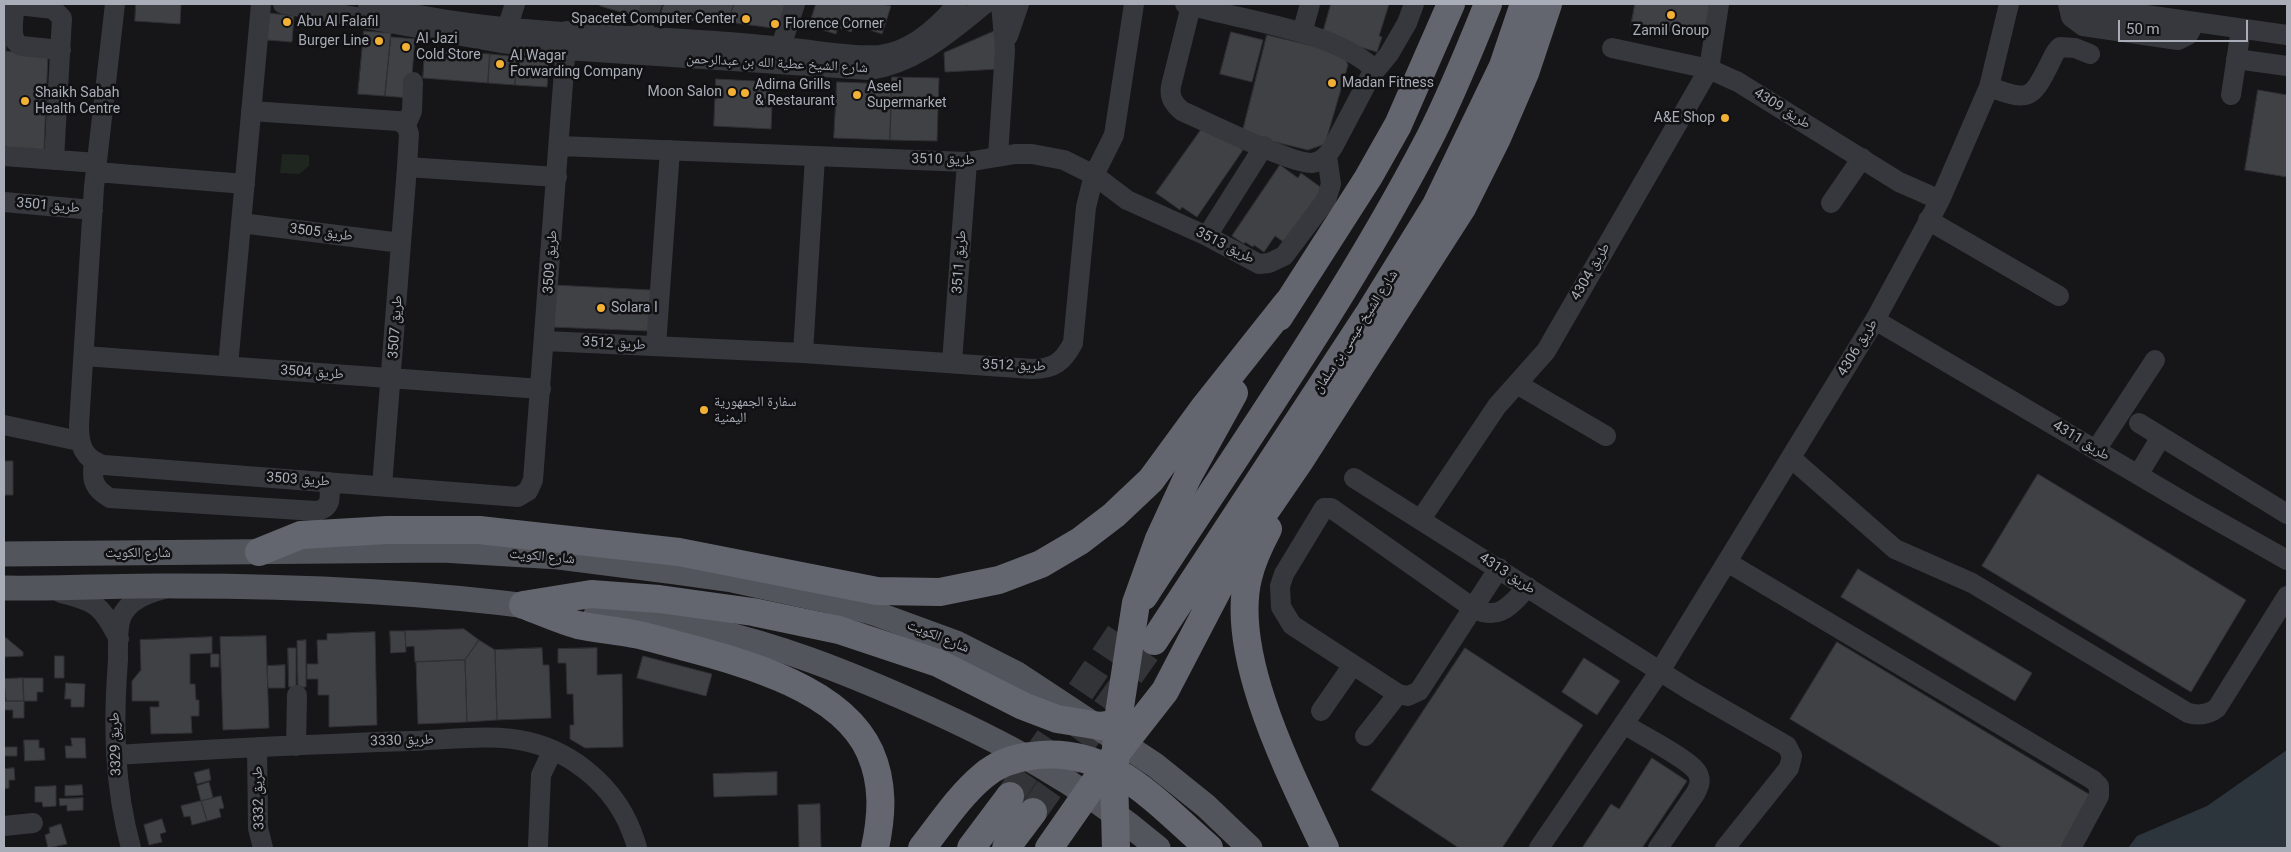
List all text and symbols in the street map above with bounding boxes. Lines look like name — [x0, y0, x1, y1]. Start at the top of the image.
marker: Zamil Group — [1665, 9, 1677, 21]
scale bar — [2121, 10, 2251, 42]
place label: Spacetet Computer Center — [571, 11, 736, 27]
marker: Spacetet Computer Center — [740, 13, 752, 25]
place label: Abu Al Falafil — [297, 14, 378, 30]
marker: Abu Al Falafil — [281, 16, 293, 28]
place label: Florence Corner — [785, 16, 884, 32]
marker: Florence Corner — [769, 18, 781, 30]
text: 50 m — [2126, 20, 2160, 38]
place label: Zamil Group — [1633, 23, 1709, 39]
place label: Al Jazi Cold Store — [416, 31, 481, 64]
place label: Burger Line — [298, 33, 369, 49]
marker: Burger Line — [373, 35, 385, 47]
marker: Al Jazi Cold Store — [400, 41, 412, 53]
place label: Al Wagar Forwarding Company — [510, 48, 643, 80]
street label: شارع الشيخ عطية الله بن عبدالرحمن — [686, 51, 868, 77]
marker: Al Wagar Forwarding Company — [494, 58, 506, 70]
place label: Madan Fitness — [1342, 75, 1434, 91]
place label: Adirna Grills & Restaurant — [755, 77, 835, 110]
marker: Madan Fitness — [1326, 77, 1338, 89]
place label: Aseel Supermarket — [867, 79, 947, 111]
place label: Moon Salon — [648, 84, 722, 100]
place label: Shaikh Sabah Health Centre — [35, 85, 120, 118]
street label: طريق 4309 — [1751, 85, 1813, 133]
marker: Moon Salon — [726, 86, 738, 98]
marker: Adirna Grills & Restaurant — [739, 87, 751, 99]
marker: Aseel Supermarket — [851, 89, 863, 101]
marker: Shaikh Sabah Health Centre — [19, 95, 31, 107]
place label: A&E Shop — [1654, 110, 1715, 126]
marker: A&E Shop — [1719, 112, 1731, 124]
street label: طريق 3510 — [911, 151, 975, 169]
street label: طريق 3501 — [16, 195, 80, 217]
street label: طريق 3505 — [288, 221, 354, 245]
street label: طريق 3513 — [1193, 224, 1257, 268]
street label: طريق 3509 — [540, 230, 562, 294]
street label: طريق 3511 — [949, 230, 971, 294]
street label: طريق 4304 — [1568, 240, 1614, 304]
street label: شارع الشيخ عيسى بن سلمان — [1310, 267, 1402, 397]
street label: طريق 3507 — [385, 295, 407, 359]
place label: Solara I — [611, 300, 658, 316]
marker: Solara I — [595, 302, 607, 314]
street label: طريق 4306 — [1834, 316, 1882, 380]
street label: طريق 3512 — [582, 334, 646, 354]
street label: طريق 3512 — [982, 356, 1046, 376]
street label: طريق 3504 — [280, 362, 344, 384]
place label: سفارة الجمهورية اليمنية — [714, 394, 797, 427]
marker: سفارة الجمهورية اليمنية — [698, 404, 710, 416]
street label: طريق 4311 — [2049, 417, 2113, 465]
street label: طريق 3503 — [266, 469, 330, 491]
street label: شارع الكويت — [105, 545, 171, 561]
street label: شارع الكويت — [509, 546, 575, 568]
street label: طريق 4313 — [1476, 550, 1538, 598]
street label: شارع الكويت — [904, 617, 972, 657]
street label: طريق 3329 — [106, 712, 126, 776]
street label: طريق 3330 — [370, 731, 434, 751]
street label: طريق 3332 — [249, 766, 269, 830]

